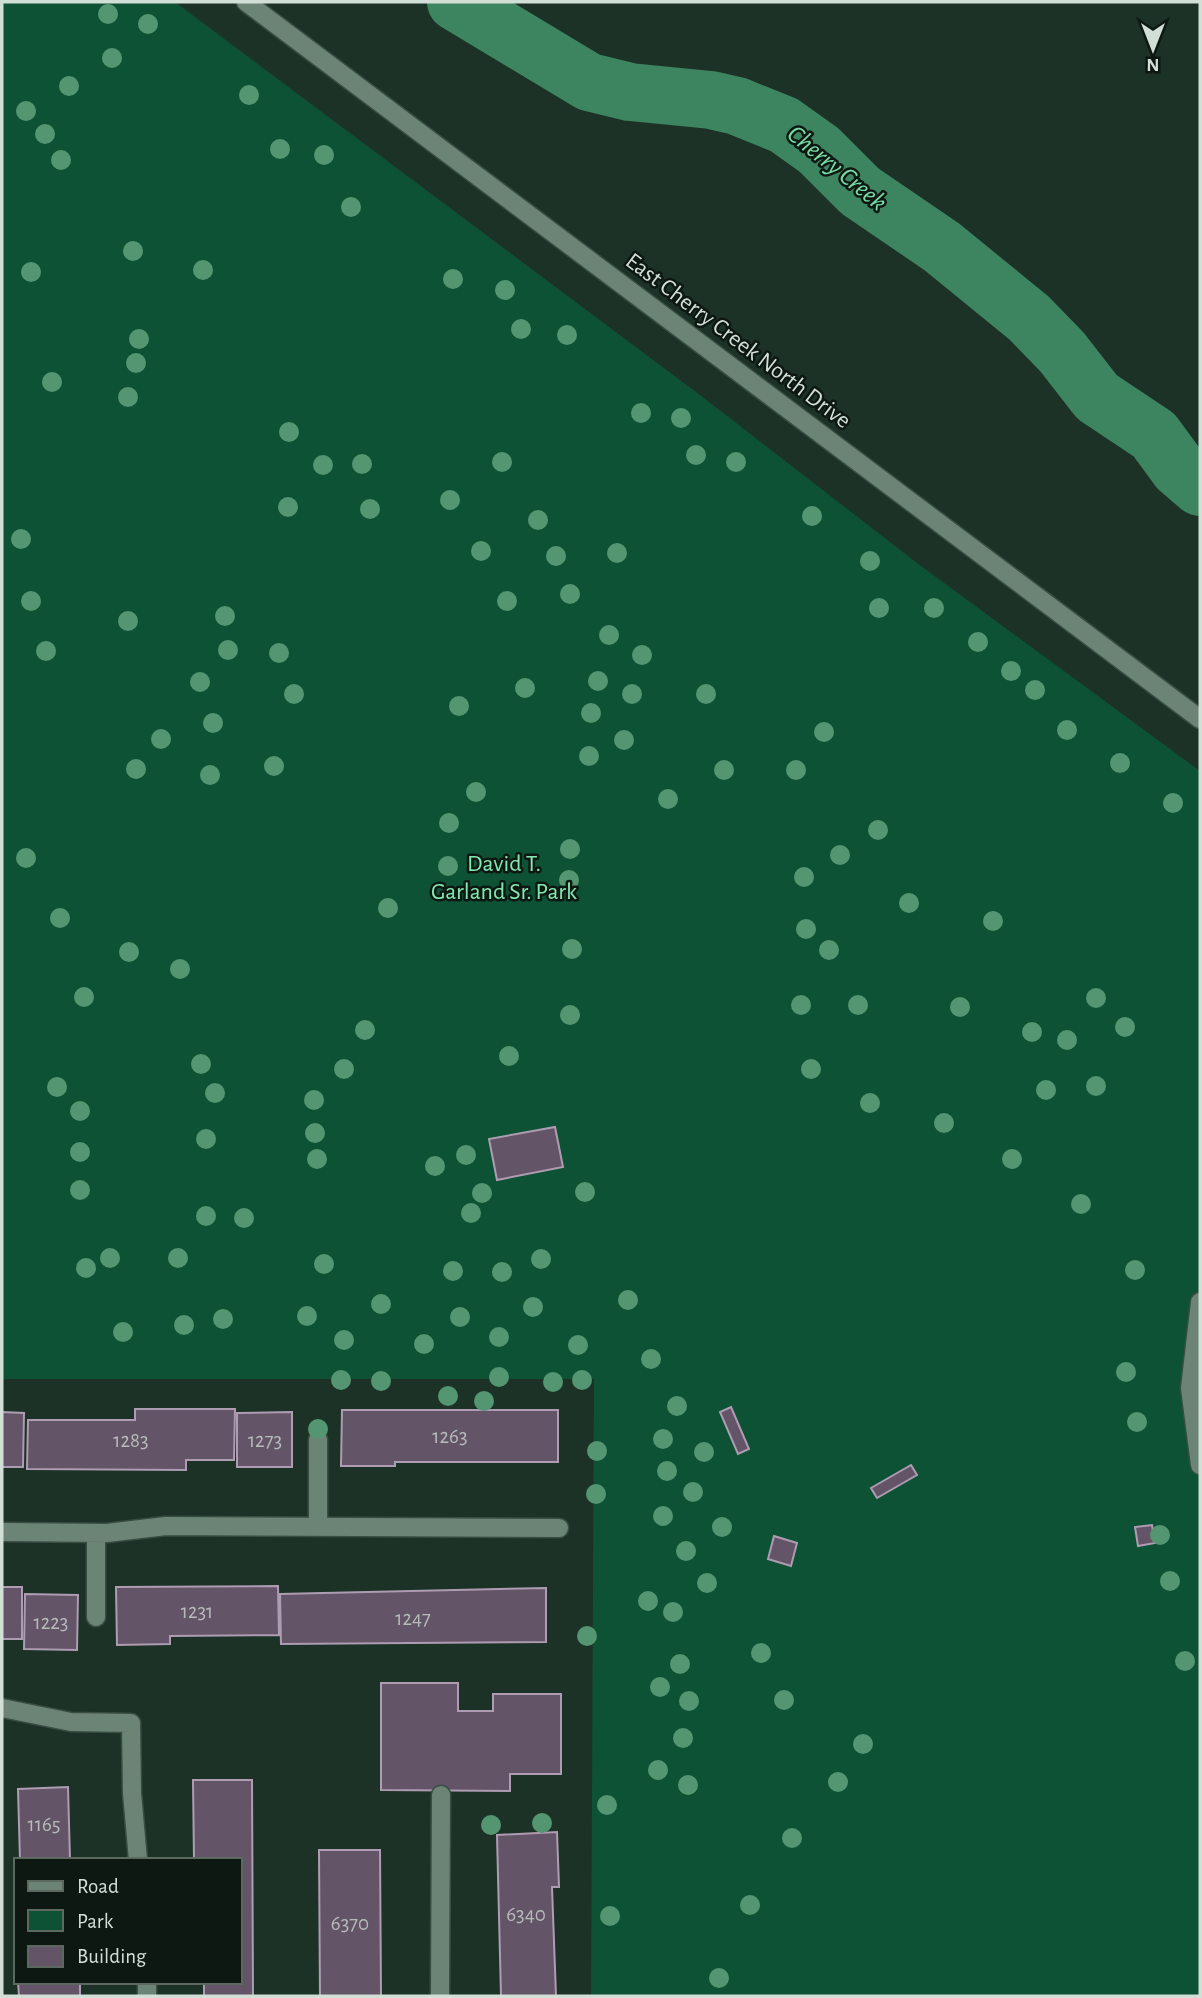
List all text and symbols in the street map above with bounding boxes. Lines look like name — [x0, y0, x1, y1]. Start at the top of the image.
north arrow — [1118, 14, 1188, 84]
text: N — [1146, 55, 1160, 74]
water label: Cherry Creek — [782, 120, 892, 216]
street label: East Cherry Creek North Drive — [621, 249, 855, 433]
park label: David T. Garland Sr. Park — [431, 852, 577, 904]
house number: 1263 — [432, 1426, 468, 1447]
house number: 1283 — [113, 1430, 149, 1451]
house number: 1273 — [248, 1430, 282, 1451]
house number: 1231 — [181, 1601, 213, 1622]
house number: 1247 — [395, 1608, 431, 1629]
house number: 1223 — [34, 1612, 69, 1633]
house number: 1165 — [27, 1814, 61, 1835]
legend — [14, 1858, 242, 1984]
text: Road — [77, 1876, 119, 1897]
house number: 6340 — [506, 1904, 546, 1925]
text: Park — [77, 1911, 114, 1932]
house number: 6370 — [331, 1913, 369, 1934]
text: Building — [77, 1946, 147, 1967]

